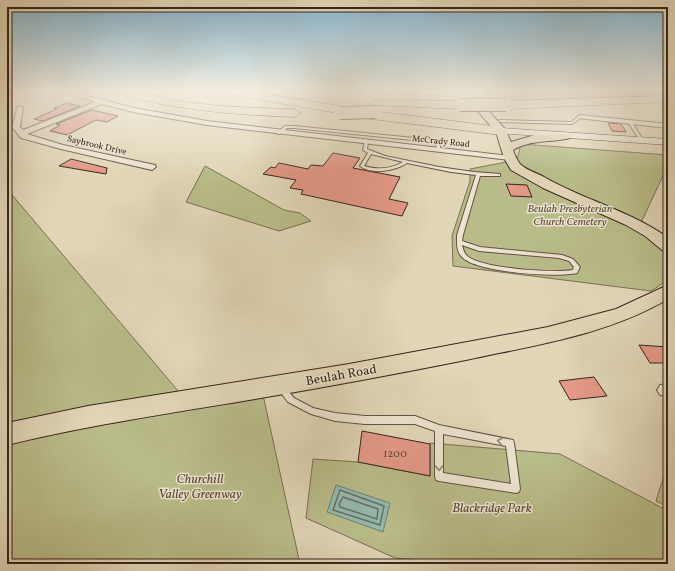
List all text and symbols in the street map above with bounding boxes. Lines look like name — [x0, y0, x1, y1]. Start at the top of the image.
street label: Saybrook Drive — [66, 132, 128, 159]
street label: McCrady Road — [411, 132, 471, 151]
park label: Beulah Presbyterian Church Cemetery — [527, 202, 613, 230]
street label: Beulah Road — [305, 361, 378, 391]
one-way arrow — [497, 438, 503, 446]
house number: 1200 — [383, 447, 407, 462]
one-way arrow — [435, 465, 443, 471]
park label: Churchill Valley Greenway — [158, 471, 242, 504]
park label: Blackridge Park — [452, 500, 532, 518]

